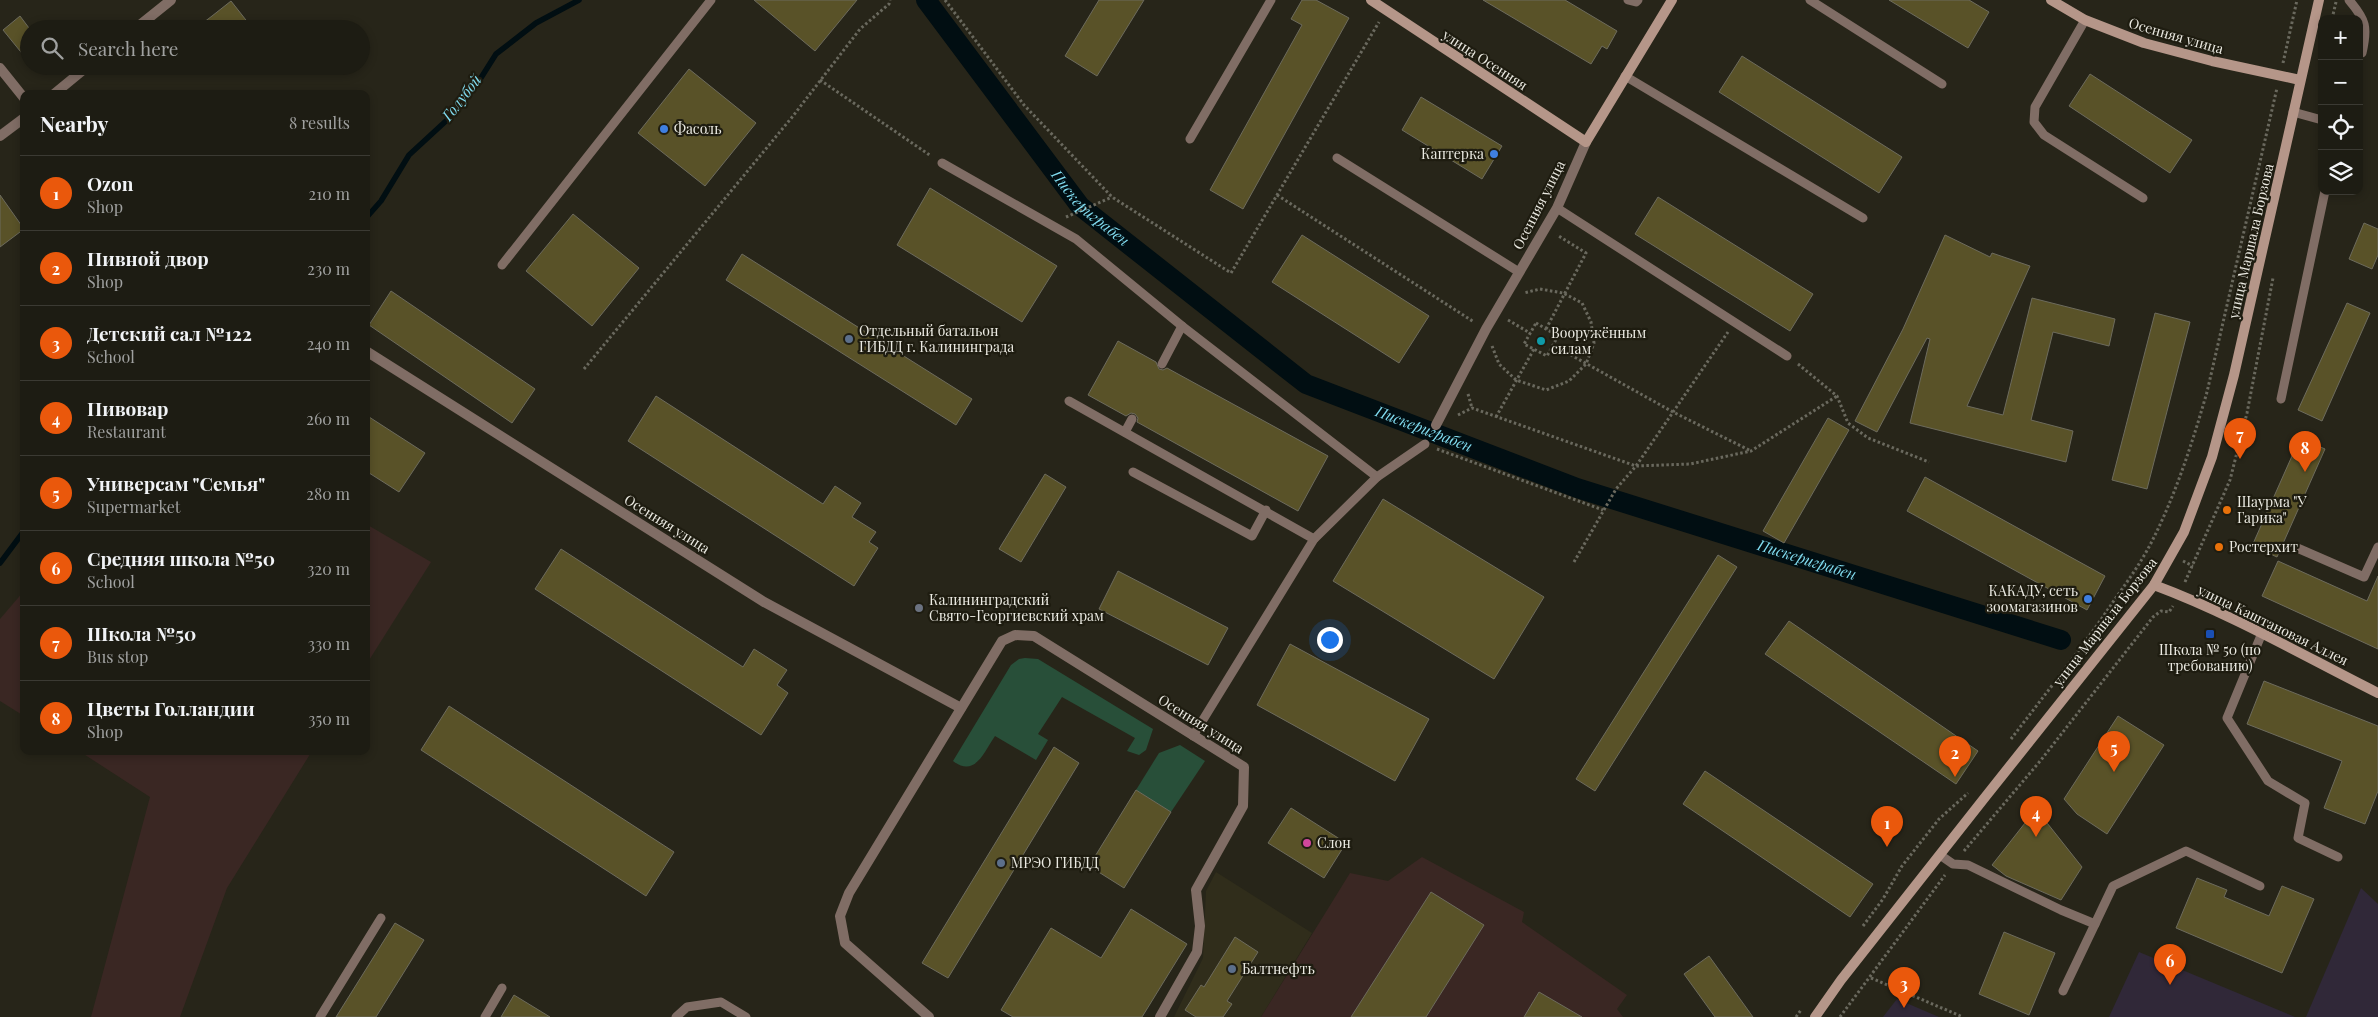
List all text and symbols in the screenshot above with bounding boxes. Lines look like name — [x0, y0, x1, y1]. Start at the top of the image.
street label: Осенняя улица — [2127, 13, 2226, 58]
map controls — [2318, 15, 2363, 195]
button: + — [2318, 15, 2363, 60]
search box — [20, 20, 370, 75]
street label: улица Осенняя — [1438, 24, 1532, 94]
icon: search — [38, 34, 66, 62]
text: Search here — [78, 35, 178, 61]
button: − — [2318, 60, 2363, 105]
water label: Голубой — [436, 70, 486, 125]
button: locate — [2318, 105, 2363, 150]
text: Nearby — [40, 109, 109, 137]
text: 8 results — [289, 112, 350, 133]
place label: Фасоль — [674, 119, 722, 138]
marker: Фасоль — [658, 123, 670, 135]
place label: Каптерка — [1421, 144, 1484, 163]
marker: Каптерка — [1488, 148, 1500, 160]
button: layers — [2318, 150, 2363, 195]
street label: Осенняя улица — [1508, 157, 1569, 253]
street label: улица Маршала Борзова — [2223, 161, 2278, 321]
water label: Пискериграбен — [1047, 165, 1134, 250]
text: Ozon — [87, 170, 133, 196]
text: 1 — [53, 183, 59, 204]
text: 210 m — [309, 183, 350, 204]
text: Shop — [87, 196, 123, 217]
text: Пивной двор — [87, 245, 209, 271]
text: 2 — [52, 258, 60, 279]
text: 230 m — [307, 258, 350, 279]
text: Shop — [87, 271, 123, 292]
text: Детский сал №122 — [87, 320, 252, 346]
place label: Отдельный батальон ГИБДД г. Калининграда — [859, 321, 1014, 356]
place label: Вооружённым силам — [1551, 323, 1646, 358]
text: 3 — [52, 333, 60, 354]
text: 240 m — [307, 333, 350, 354]
marker: Отдельный батальон ГИБДД г. Калининграда — [843, 333, 855, 345]
marker: Вооружённым силам — [1535, 335, 1547, 347]
text: School — [87, 346, 135, 367]
text: Пивовар — [87, 395, 168, 421]
water label: Пискериграбен — [1372, 400, 1476, 456]
text: 4 — [52, 408, 60, 429]
text: 260 m — [306, 408, 350, 429]
pin: 7 — [2224, 418, 2256, 459]
text: Restaurant — [87, 421, 166, 442]
pin: 8 — [2289, 431, 2321, 472]
text: Универсам "Семья" — [87, 470, 265, 496]
text: 5 — [52, 483, 60, 504]
text: 280 m — [306, 483, 350, 504]
street label: Осенняя улица — [621, 490, 714, 558]
place label: Шаурма "У Гарика" — [2237, 492, 2307, 527]
text: Supermarket — [87, 496, 181, 517]
marker: Шаурма "У Гарика" — [2221, 504, 2233, 516]
water label: Пискериграбен — [1754, 534, 1859, 584]
place label: Ростерхит — [2229, 537, 2298, 556]
marker: Ростерхит — [2213, 541, 2225, 553]
text: Средняя школа №50 — [87, 545, 275, 571]
street label: улица Маршала Борзова — [2048, 553, 2161, 691]
text: 6 — [52, 558, 60, 579]
text: 320 m — [307, 558, 350, 579]
text: School — [87, 571, 135, 592]
street label: улица Каштановая Аллея — [2194, 579, 2352, 670]
place label: КАКАДУ, сеть зоомагазинов — [1987, 581, 2078, 616]
place label: Калининградский Свято-Георгиевский храм — [929, 590, 1104, 625]
marker: КАКАДУ, сеть зоомагазинов — [2082, 593, 2094, 605]
marker: Калининградский Свято-Георгиевский храм — [913, 602, 925, 614]
text: Школа №50 — [87, 620, 196, 646]
your location — [1317, 627, 1343, 653]
marker: Школа № 50 (по требованию) — [2204, 628, 2216, 640]
text: 7 — [52, 633, 60, 654]
text: 330 m — [308, 633, 350, 654]
place label: Школа № 50 (по требованию) — [2159, 640, 2261, 675]
text: Bus stop — [87, 646, 148, 667]
street label: Осенняя улица — [1155, 690, 1248, 758]
text: Цветы Голландии — [87, 695, 255, 721]
text: 8 — [52, 708, 60, 729]
text: 350 m — [308, 708, 350, 729]
text: Shop — [87, 721, 123, 742]
pin: 5 — [2098, 731, 2130, 772]
pin: 2 — [1939, 736, 1971, 777]
pin: 4 — [2020, 796, 2052, 837]
pin: 1 — [1871, 806, 1903, 847]
place label: Слон — [1317, 833, 1351, 852]
marker: Слон — [1301, 837, 1313, 849]
place label: МРЭО ГИБДД — [1011, 853, 1099, 872]
marker: МРЭО ГИБДД — [995, 857, 1007, 869]
pin: 6 — [2154, 944, 2186, 985]
place label: Балтнефть — [1242, 959, 1315, 978]
marker: Балтнефть — [1226, 963, 1238, 975]
pin: 3 — [1888, 967, 1920, 1008]

